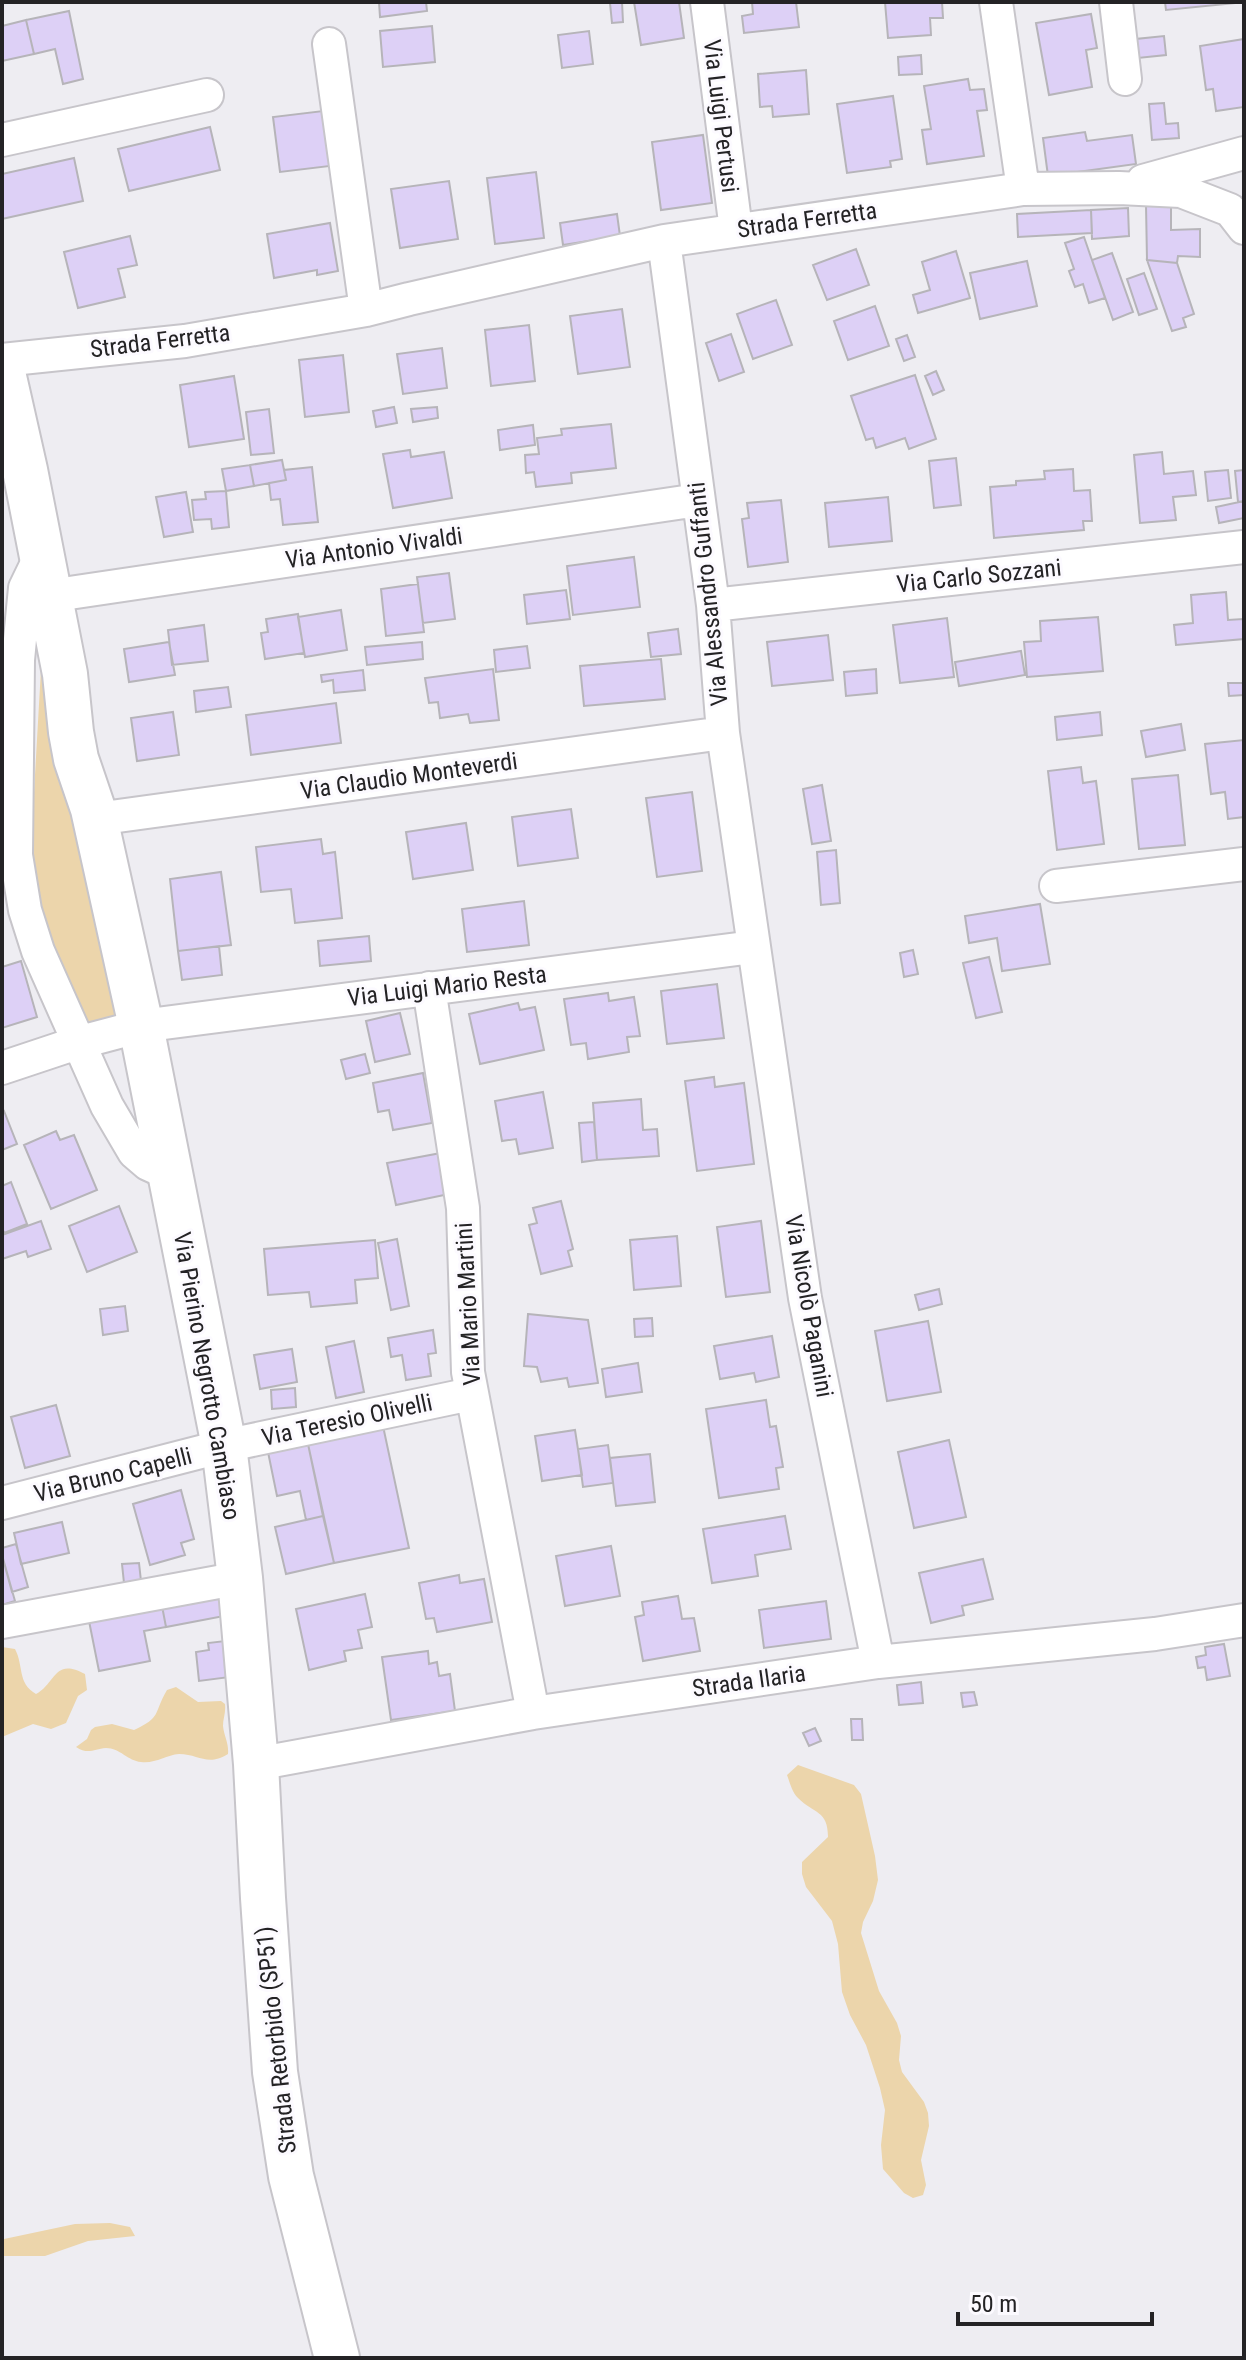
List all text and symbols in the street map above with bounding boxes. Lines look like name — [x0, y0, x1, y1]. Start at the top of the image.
street label: Via Luigi Pertusi — [698, 38, 744, 194]
street label: Strada Ferretta — [735, 196, 879, 244]
street label: Strada Ferretta — [88, 319, 232, 363]
street label: Via Alessandro Guffanti — [682, 481, 734, 707]
street label: Via Antonio Vivaldi — [284, 522, 464, 574]
street label: Via Carlo Sozzani — [895, 553, 1063, 599]
street label: Via Claudio Monteverdi — [299, 747, 519, 805]
street label: Via Luigi Mario Resta — [346, 960, 548, 1012]
street label: Via Nicolò Paganini — [779, 1213, 839, 1399]
street label: Via Mario Martini — [450, 1222, 486, 1386]
street label: Via Pierino Negrotto Cambiaso — [168, 1230, 246, 1522]
street label: Via Teresio Olivelli — [259, 1388, 435, 1452]
street label: Via Bruno Capelli — [31, 1442, 195, 1508]
street label: Strada Ilaria — [691, 1659, 807, 1703]
street label: Strada Retorbido (SP51) — [250, 1925, 302, 2155]
scale bar — [958, 2276, 1152, 2326]
text: 50 m — [970, 2290, 1017, 2318]

